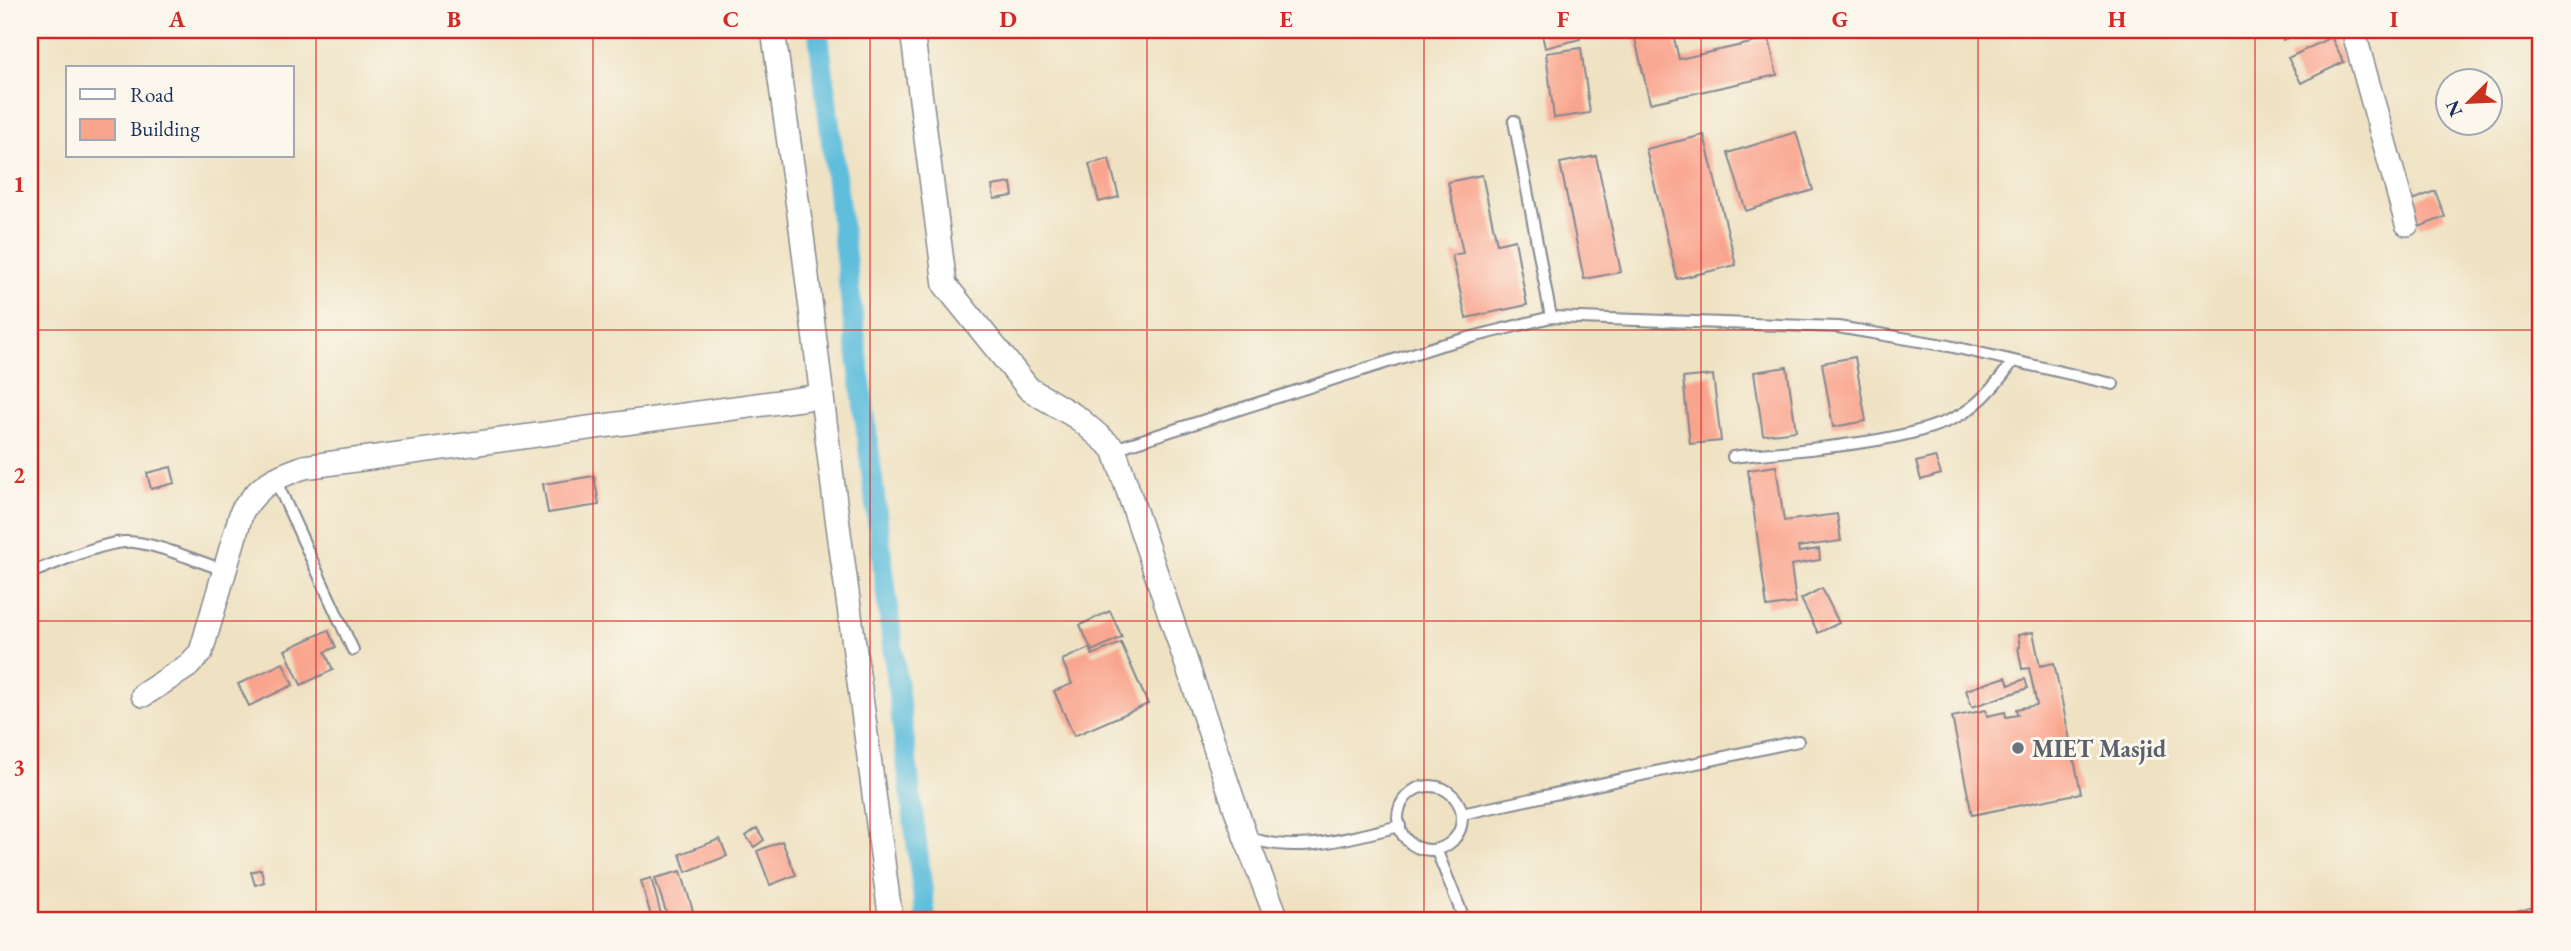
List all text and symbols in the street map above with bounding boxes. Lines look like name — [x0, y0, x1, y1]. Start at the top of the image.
text: A — [168, 4, 186, 34]
text: B — [447, 4, 461, 34]
text: C — [723, 4, 739, 34]
text: D — [999, 4, 1017, 34]
text: E — [1279, 4, 1293, 34]
text: F — [1557, 4, 1570, 34]
text: G — [1832, 4, 1848, 34]
text: H — [2108, 4, 2126, 34]
text: I — [2390, 4, 2398, 34]
legend — [66, 66, 294, 158]
north arrow — [2434, 66, 2504, 136]
text: Road — [130, 81, 174, 108]
text: N — [2439, 96, 2468, 121]
text: Building — [130, 115, 200, 142]
text: 1 — [13, 169, 25, 199]
text: 2 — [13, 460, 25, 490]
place label: MIET Masjid — [2032, 733, 2167, 765]
marker: MIET Masjid — [2010, 740, 2026, 756]
text: 3 — [13, 752, 25, 782]

